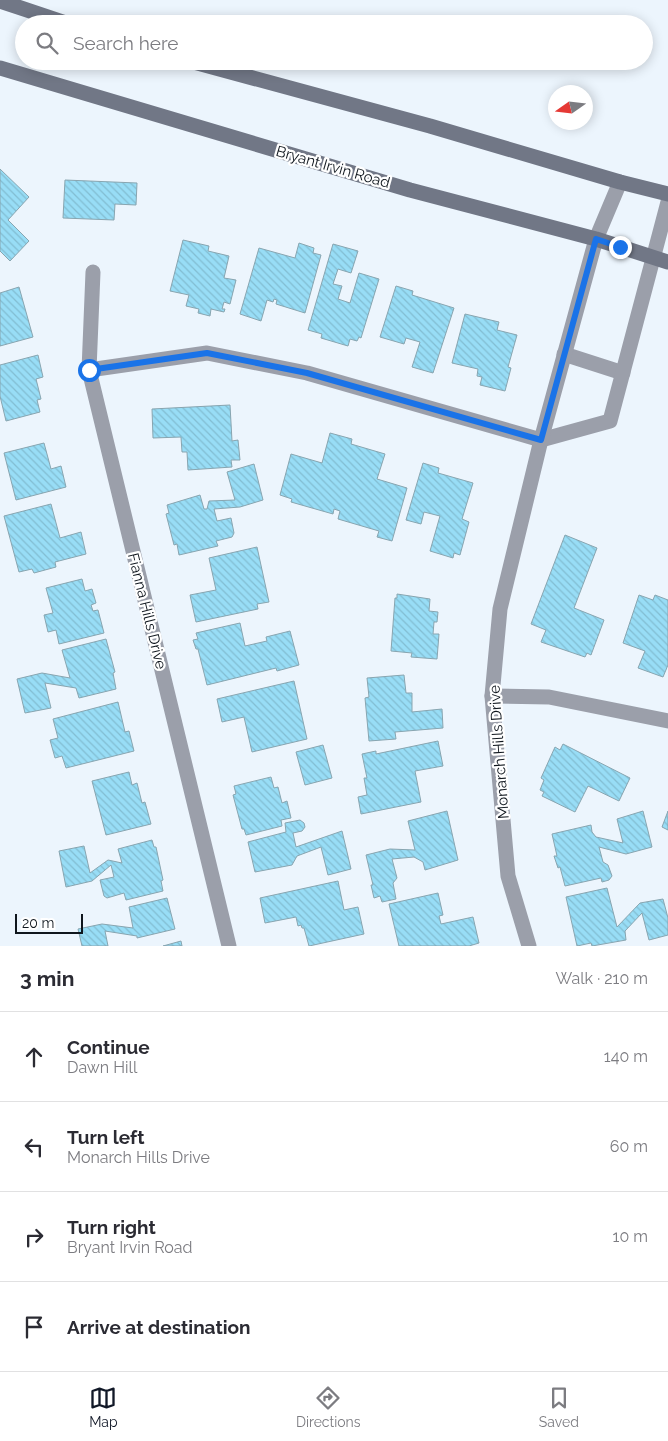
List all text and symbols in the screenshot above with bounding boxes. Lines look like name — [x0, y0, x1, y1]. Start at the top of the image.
search box — [15, 15, 653, 70]
icon: search — [33, 29, 61, 57]
text: Search here — [73, 32, 179, 54]
north arrow — [548, 85, 593, 130]
street label: Bryant Irvin Road — [274, 142, 392, 192]
route end — [609, 236, 632, 259]
route start — [78, 359, 101, 382]
street label: Fianna Hills Drive — [124, 551, 170, 671]
street label: Monarch Hills Drive — [485, 684, 513, 820]
scale bar — [15, 911, 82, 934]
text: 20 m — [22, 915, 54, 931]
text: 3 min — [20, 966, 74, 991]
text: Walk · 210 m — [556, 969, 648, 988]
text: Continue — [67, 1036, 150, 1058]
icon: ahead — [20, 1043, 48, 1071]
text: 140 m — [604, 1047, 648, 1066]
text: Dawn Hill — [67, 1058, 137, 1077]
text: Turn left — [67, 1126, 144, 1148]
icon: left — [20, 1133, 48, 1161]
text: 60 m — [610, 1137, 648, 1156]
text: Monarch Hills Drive — [67, 1148, 210, 1167]
text: Turn right — [67, 1216, 156, 1238]
icon: right — [20, 1223, 48, 1251]
text: 10 m — [613, 1227, 648, 1246]
text: Bryant Irvin Road — [67, 1238, 193, 1257]
icon: arrive — [20, 1313, 48, 1341]
text: Arrive at destination — [67, 1316, 251, 1338]
tab: Map — [89, 1384, 118, 1430]
tab: Directions — [296, 1384, 361, 1430]
tab: Saved — [539, 1384, 579, 1430]

